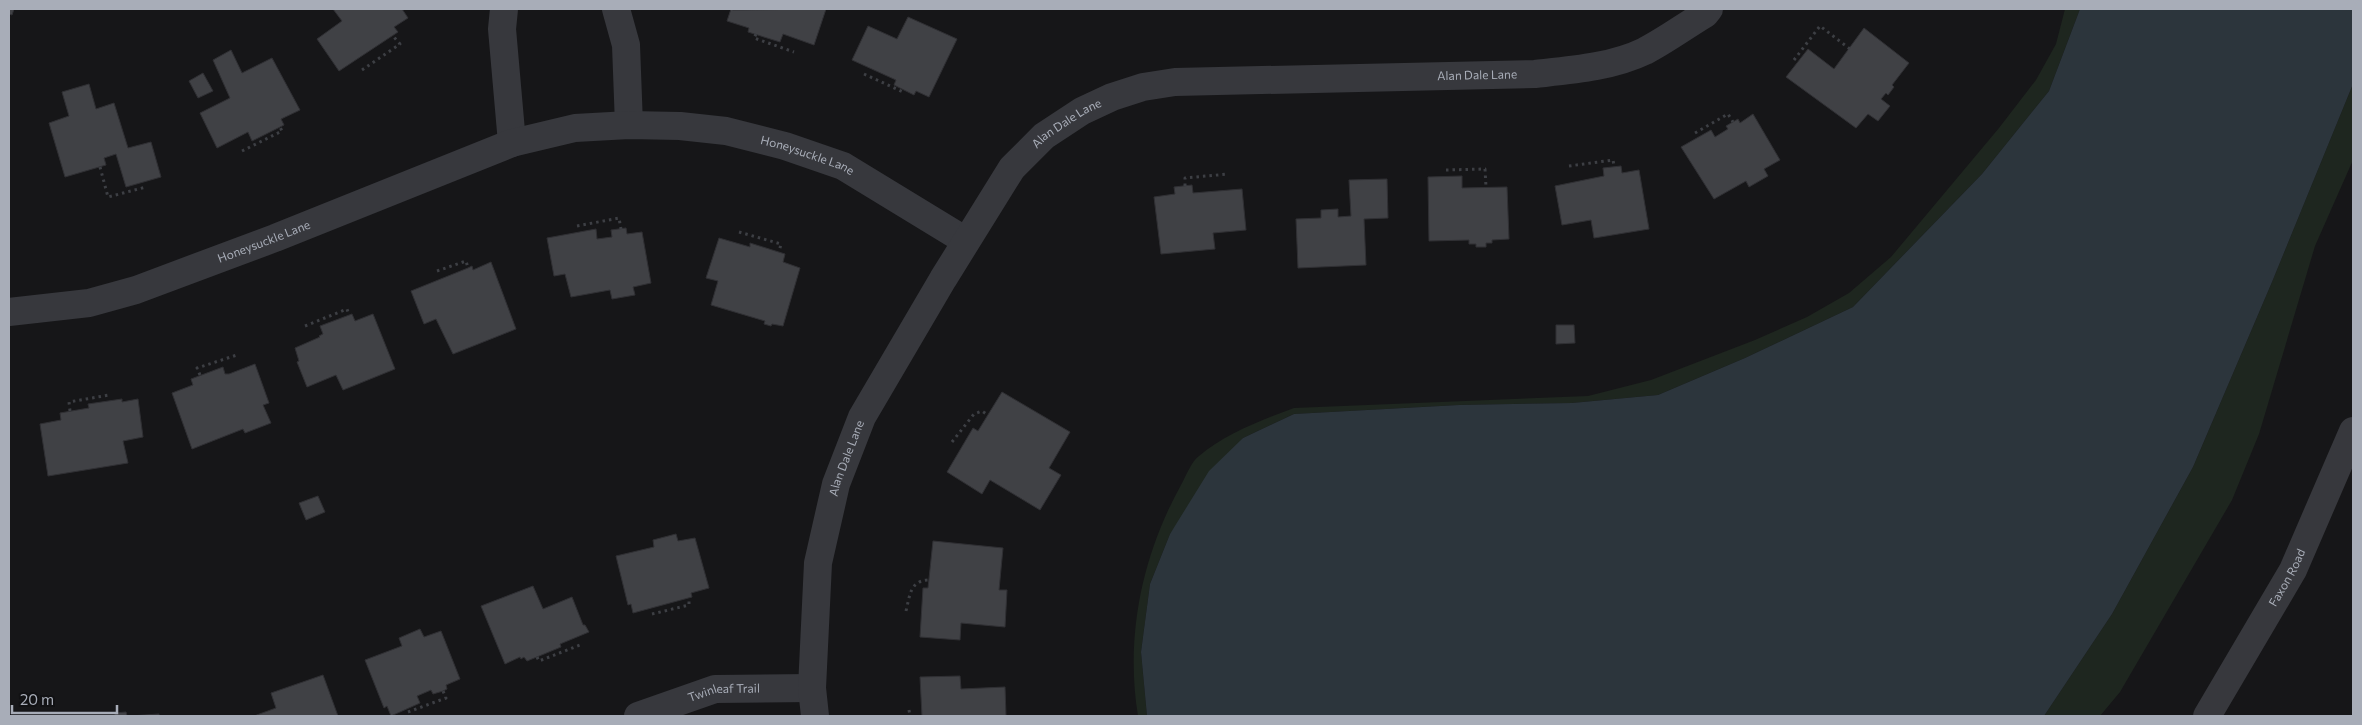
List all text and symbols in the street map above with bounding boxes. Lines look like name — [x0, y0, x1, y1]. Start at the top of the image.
street label: Alan Dale Lane — [1437, 66, 1517, 82]
street label: Alan Dale Lane — [1028, 95, 1103, 150]
street label: Honeysuckle Lane — [759, 132, 857, 177]
street label: Honeysuckle Lane — [215, 217, 312, 265]
street label: Alan Dale Lane — [825, 418, 866, 497]
street label: Faxon Road — [2265, 546, 2307, 609]
street label: Twinleaf Trail — [686, 681, 760, 704]
scale bar — [12, 682, 118, 714]
text: 20 m — [20, 690, 54, 708]

